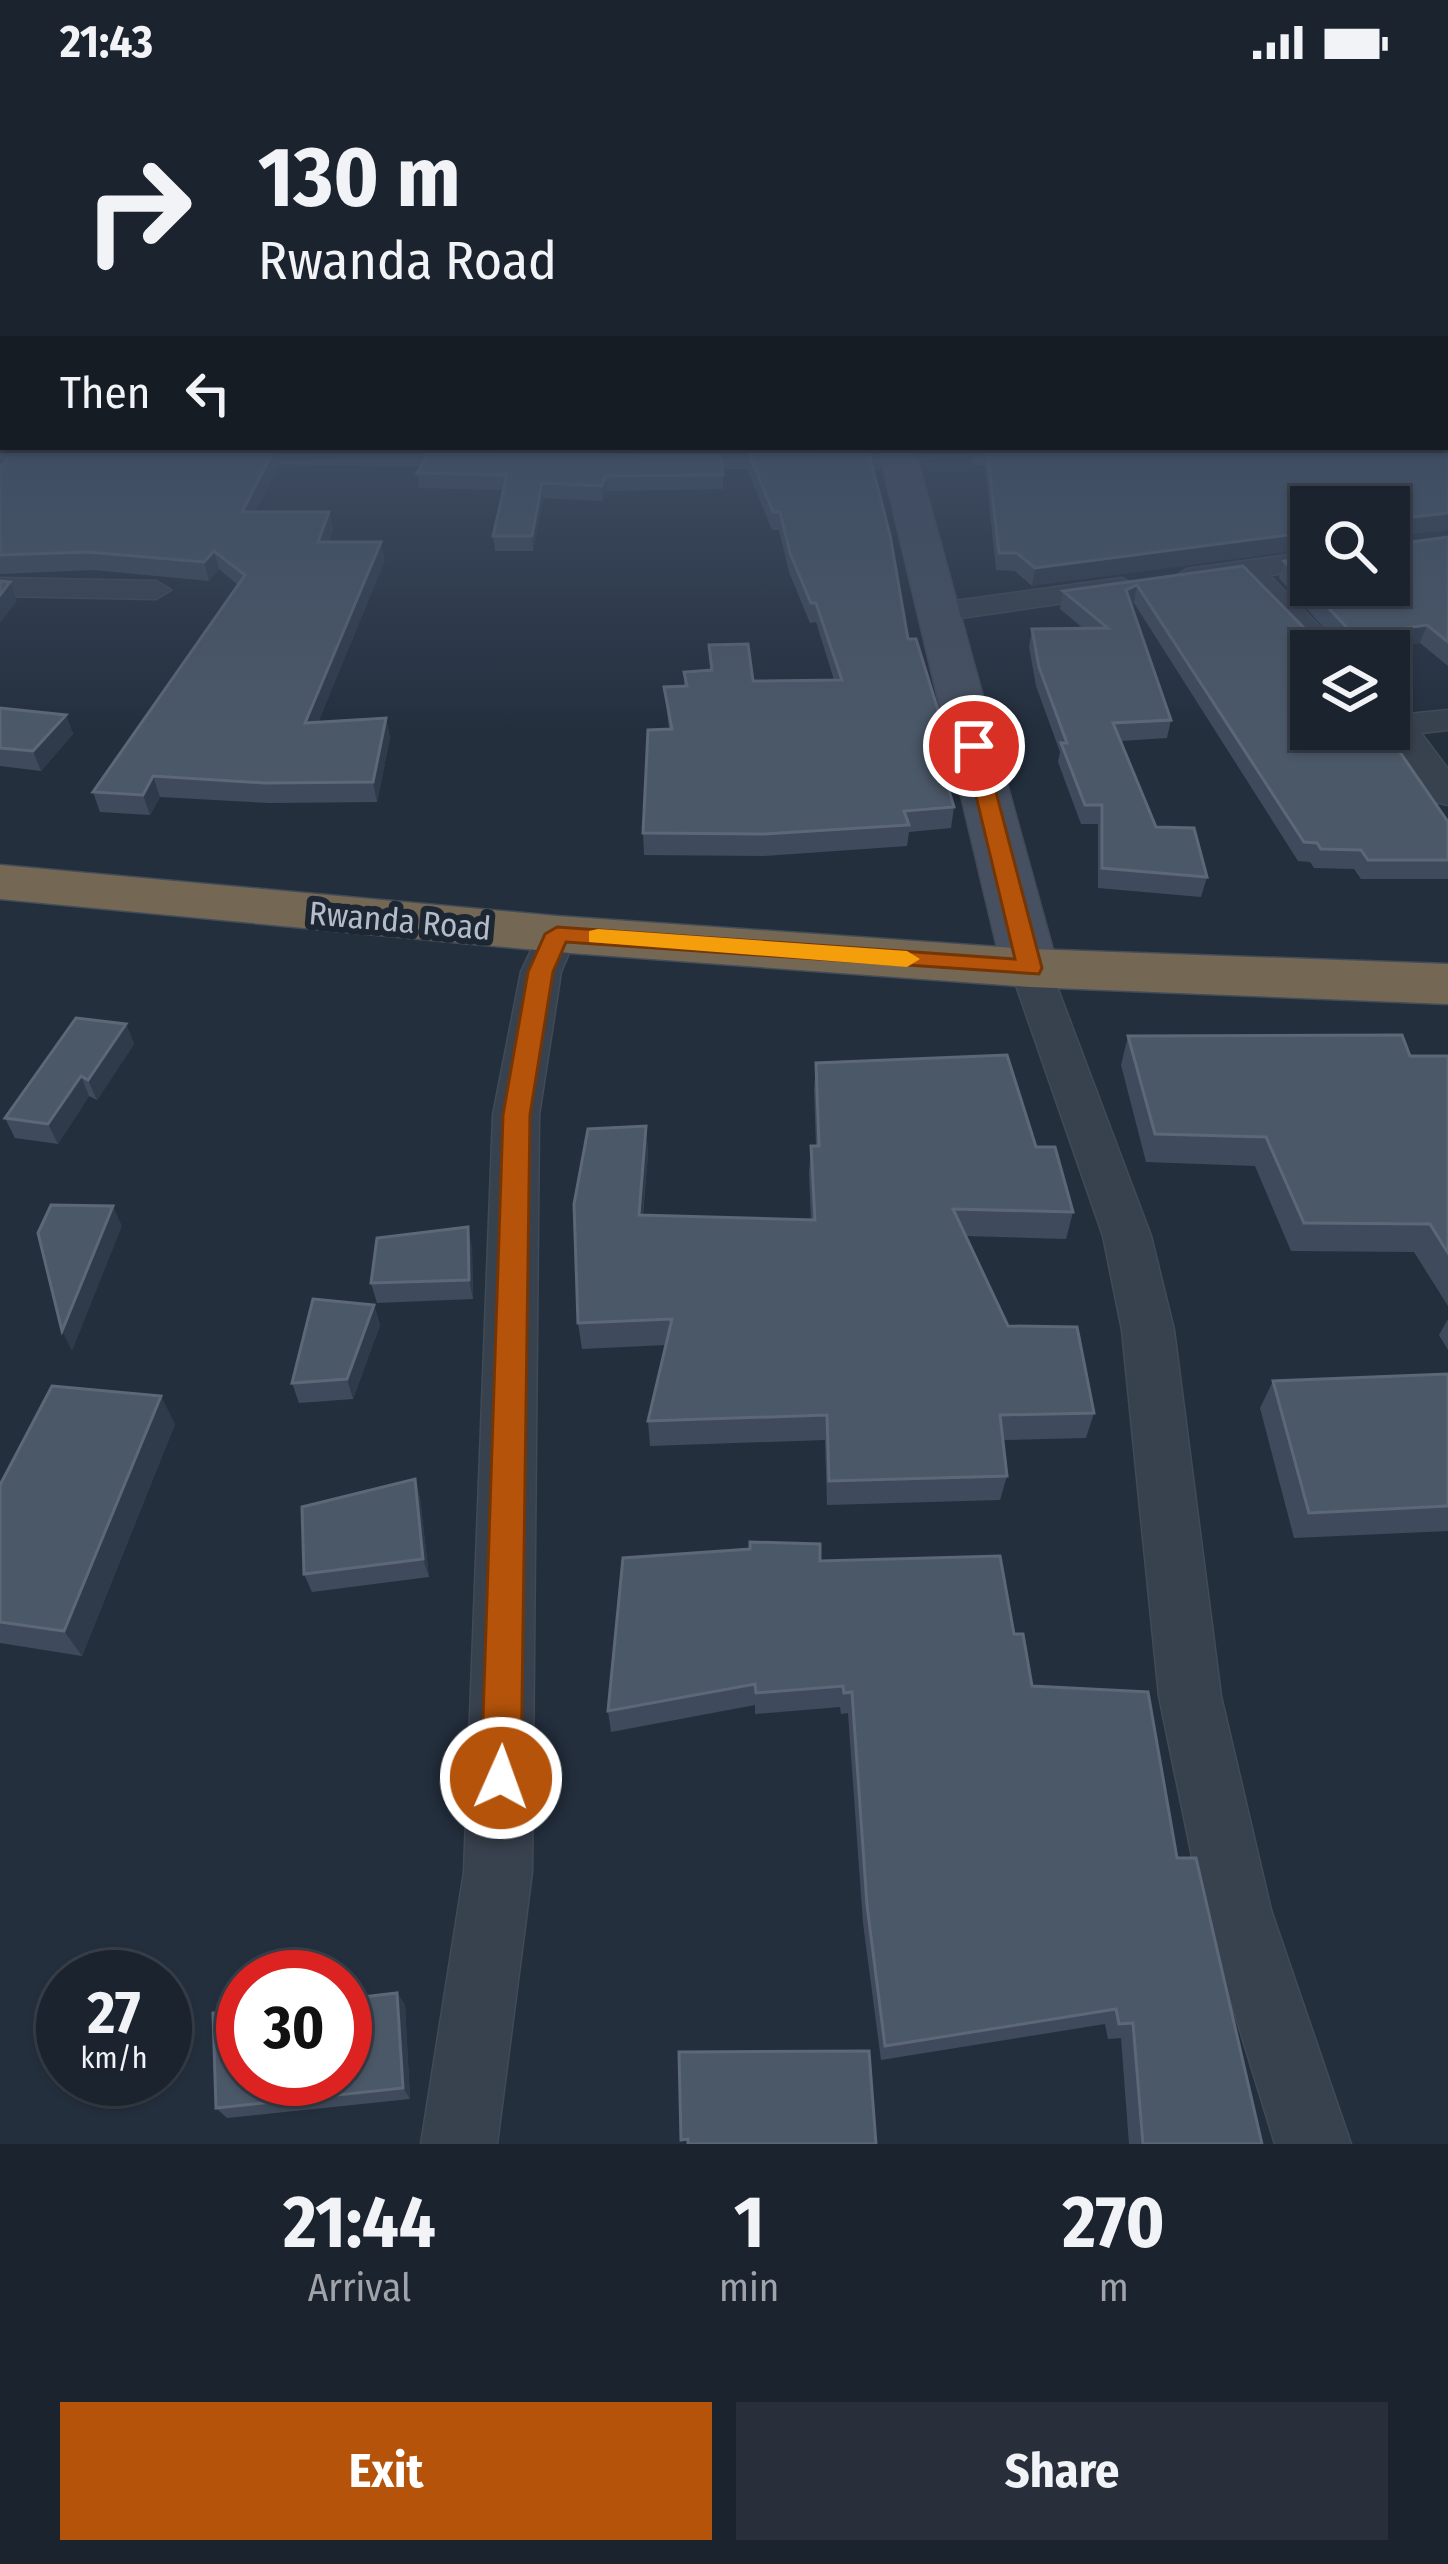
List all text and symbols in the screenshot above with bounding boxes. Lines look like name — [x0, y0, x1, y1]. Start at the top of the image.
text: 21:43 — [60, 15, 153, 69]
text: 130 m — [258, 127, 461, 228]
icon: right — [60, 132, 216, 288]
text: Rwanda Road — [258, 229, 557, 293]
icon: left — [175, 360, 241, 426]
text: Then — [60, 366, 151, 420]
map controls — [1290, 486, 1410, 750]
button: search — [1290, 486, 1410, 606]
button: layers — [1290, 630, 1410, 750]
pin — [923, 695, 1025, 797]
icon: arrive — [941, 713, 1007, 779]
street label: Rwanda Road — [307, 893, 493, 949]
position arrow — [438, 1715, 564, 1841]
speed limit sign: 30 — [216, 1950, 372, 2106]
text: 27 — [87, 1977, 141, 2049]
text: km/h — [81, 2040, 147, 2076]
text: 21:44 — [283, 2180, 436, 2266]
text: 1 — [734, 2180, 764, 2266]
text: 270 — [1063, 2180, 1165, 2266]
text: Arrival — [308, 2265, 411, 2311]
text: min — [719, 2265, 779, 2311]
text: m — [1099, 2265, 1129, 2311]
button: Exit — [60, 2402, 712, 2540]
button: Share — [736, 2402, 1388, 2540]

